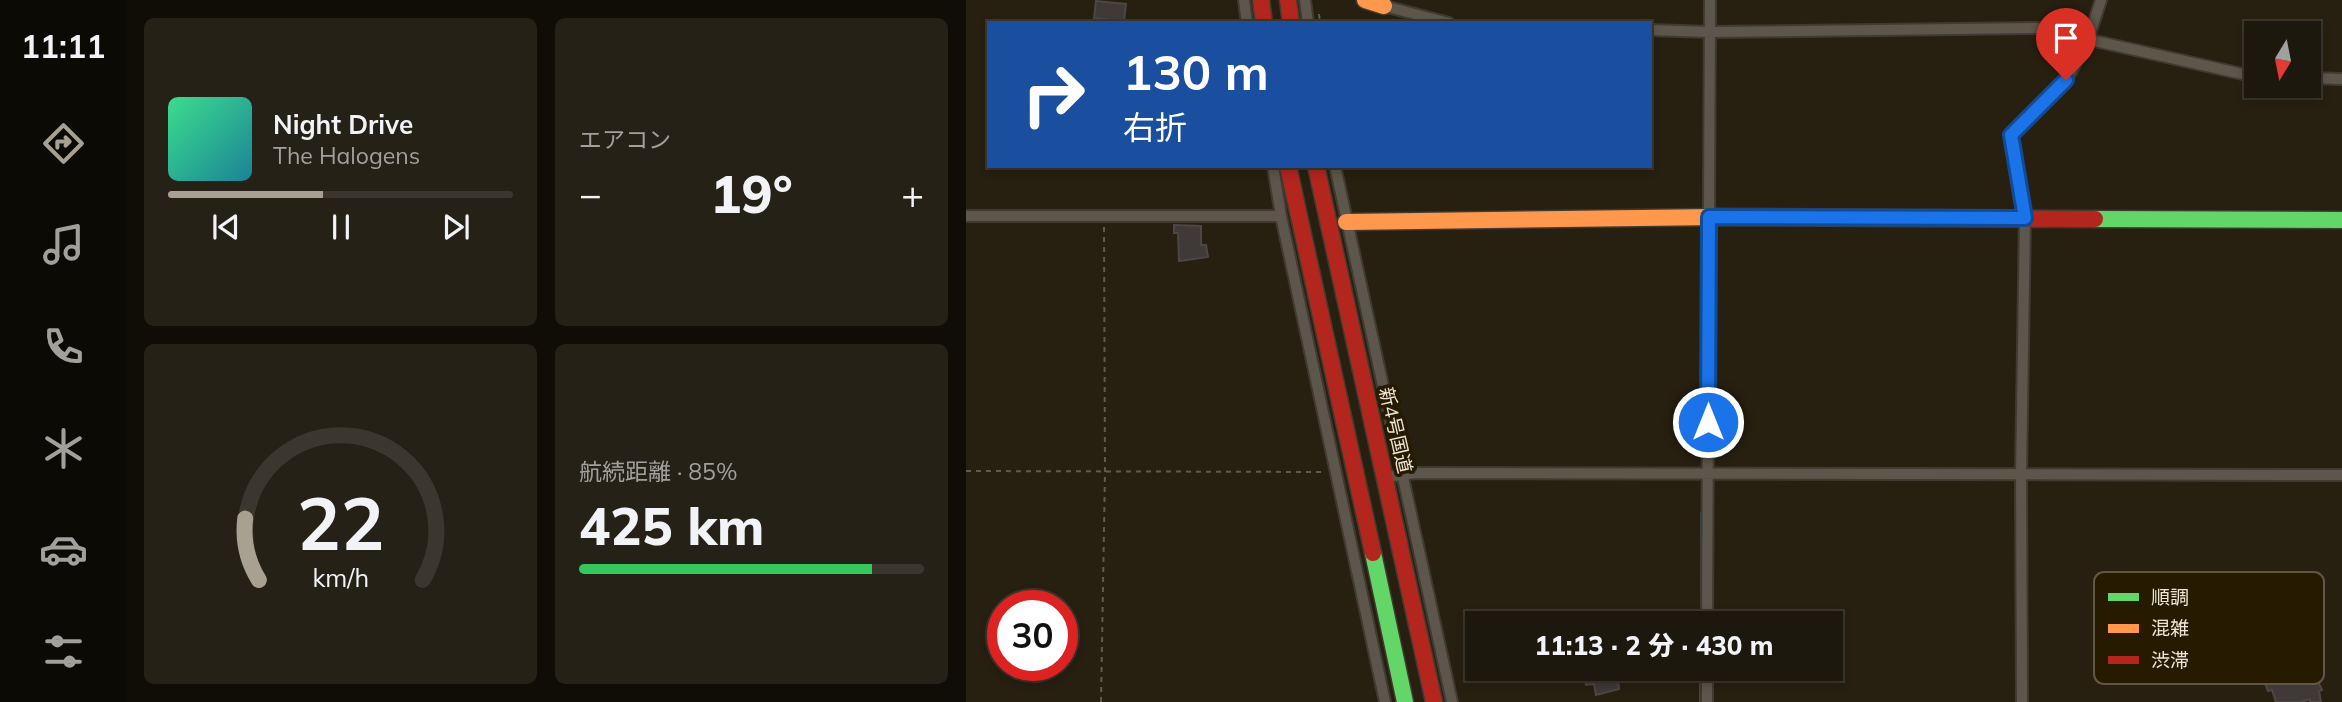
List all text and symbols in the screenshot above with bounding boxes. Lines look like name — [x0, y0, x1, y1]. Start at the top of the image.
pin — [2036, 8, 2096, 80]
icon: arrive — [2047, 19, 2085, 57]
north arrow — [2244, 21, 2320, 98]
map controls — [2244, 21, 2321, 98]
text: 11:11 — [21, 26, 105, 66]
text: 130 m — [1123, 41, 1269, 102]
icon: right — [1008, 49, 1099, 140]
text: 右折 — [1123, 107, 1187, 147]
text: Night Drive — [273, 108, 413, 141]
icon: directions — [39, 119, 88, 168]
text: エアコン — [579, 125, 671, 154]
text: The Halogens — [273, 141, 420, 170]
text: 19° — [710, 161, 793, 226]
text: − — [579, 170, 602, 218]
text: + — [901, 170, 924, 218]
icon: previous — [207, 208, 245, 246]
icon: pause — [322, 208, 360, 246]
icon: next — [437, 208, 475, 246]
icon: music — [39, 220, 88, 269]
icon: phone — [39, 322, 88, 371]
street label: 新4号国道 — [1374, 385, 1418, 475]
position arrow — [1671, 385, 1745, 459]
icon: climate — [39, 424, 88, 473]
text: 航続距離 · 85% — [579, 457, 737, 486]
text: 22 — [297, 477, 384, 568]
text: 425 km — [579, 493, 764, 558]
icon: car — [39, 525, 88, 574]
text: km/h — [312, 562, 369, 593]
legend — [2094, 572, 2324, 684]
text: 順調 — [2151, 585, 2189, 609]
speed limit sign: 30 — [987, 590, 1078, 681]
text: 混雑 — [2151, 616, 2189, 640]
icon: filters — [39, 627, 88, 676]
text: 11:13 · 2 分 · 430 m — [1535, 629, 1773, 662]
text: 渋滞 — [2151, 648, 2189, 672]

